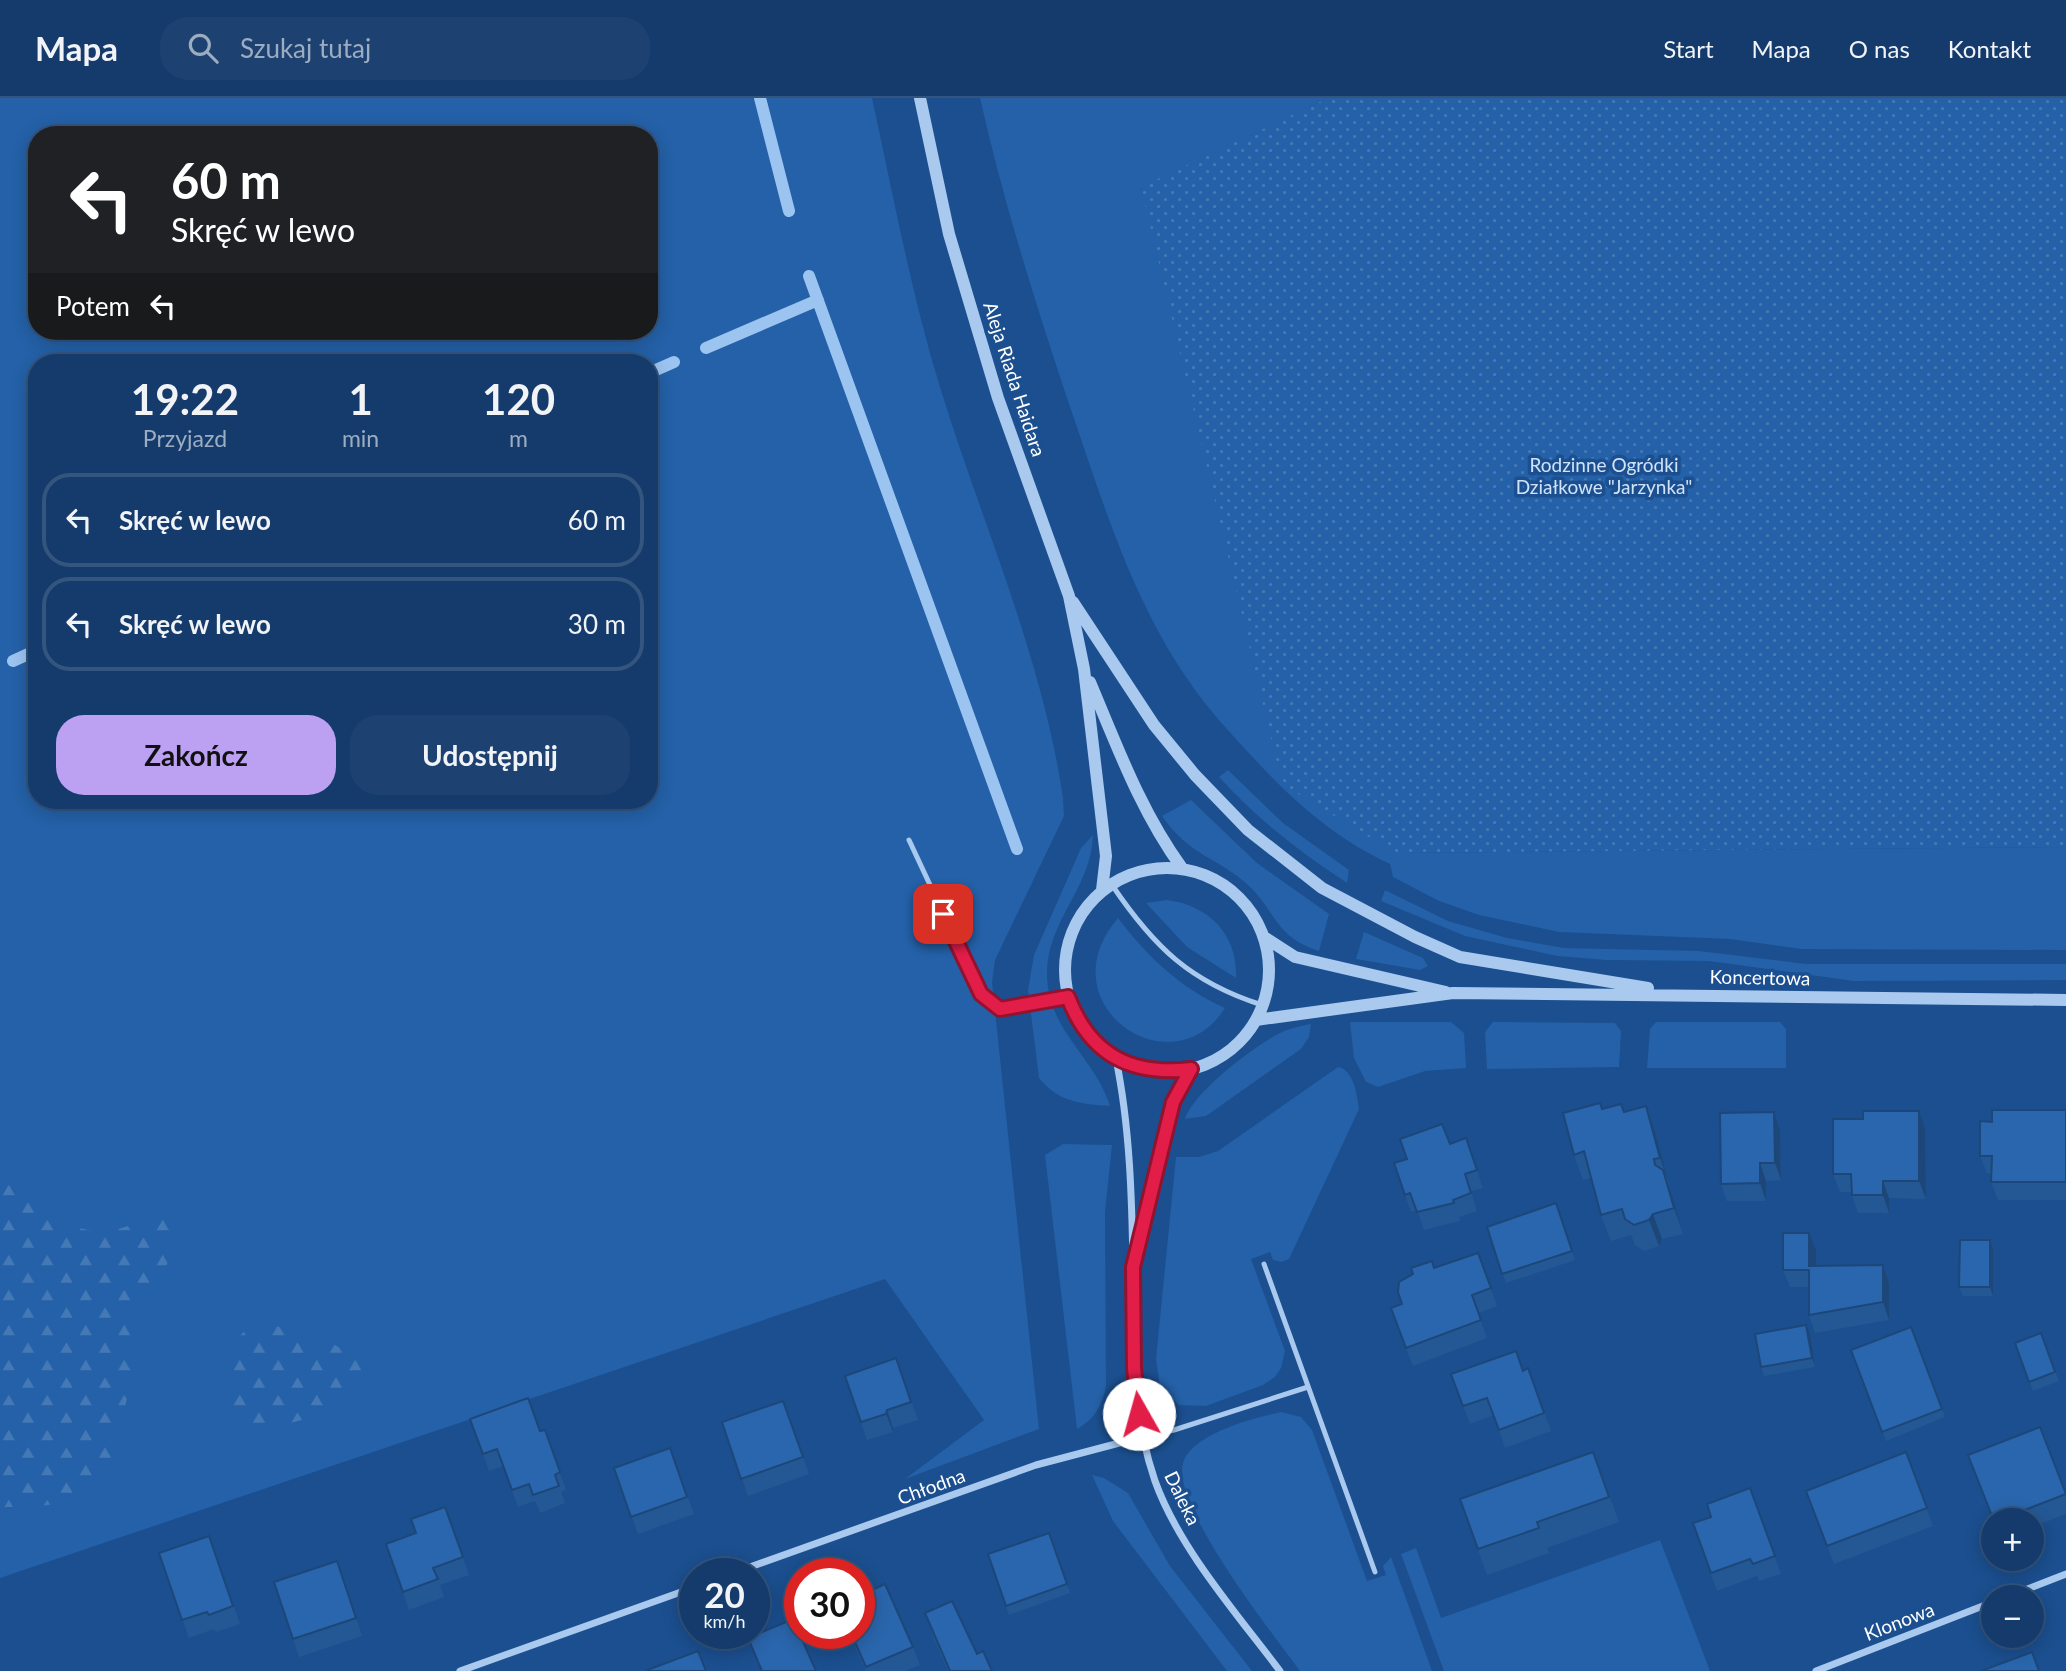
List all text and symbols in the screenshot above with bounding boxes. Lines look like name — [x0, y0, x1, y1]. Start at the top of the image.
search box — [160, 17, 650, 80]
text: Mapa — [35, 28, 118, 68]
icon: search — [184, 29, 222, 67]
text: Szukaj tutaj — [240, 32, 371, 64]
text: Start — [1663, 34, 1714, 63]
text: Mapa — [1752, 34, 1811, 63]
text: O nas — [1849, 34, 1910, 63]
text: Kontakt — [1948, 34, 2031, 63]
text: 60 m — [171, 151, 281, 209]
icon: left — [56, 154, 147, 245]
text: Skręć w lewo — [171, 210, 355, 249]
icon: left — [144, 287, 182, 325]
text: Potem — [56, 290, 130, 322]
street label: Aleja Riada Haidara — [979, 299, 1051, 459]
text: 19:22 — [131, 374, 239, 424]
text: 1 — [348, 374, 373, 424]
text: 120 — [482, 374, 555, 424]
text: Przyjazd — [143, 424, 227, 452]
text: min — [342, 424, 379, 452]
text: m — [509, 424, 528, 452]
park label: Rodzinne Ogródki Działkowe "Jarzynka" — [1516, 453, 1692, 498]
icon: left — [60, 501, 98, 539]
text: Skręć w lewo — [119, 504, 271, 536]
text: 60 m — [568, 504, 626, 536]
icon: left — [60, 605, 98, 643]
text: Skręć w lewo — [119, 608, 271, 640]
text: 30 m — [568, 608, 626, 640]
button: Zakończ — [56, 715, 336, 795]
button: Udostępnij — [350, 715, 630, 795]
pin — [913, 884, 973, 944]
icon: arrive — [924, 895, 962, 933]
street label: Koncertowa — [1709, 965, 1811, 989]
position arrow — [1102, 1377, 1176, 1451]
street label: Chłodna — [894, 1463, 968, 1509]
street label: Daleka — [1160, 1467, 1206, 1529]
map controls — [1981, 1508, 2044, 1648]
button: + — [1981, 1508, 2044, 1571]
speed limit sign: 30 — [784, 1558, 875, 1649]
text: 20 — [704, 1573, 745, 1615]
button: − — [1981, 1585, 2044, 1648]
street label: Klonowa — [1861, 1597, 1937, 1645]
text: km/h — [703, 1610, 746, 1632]

